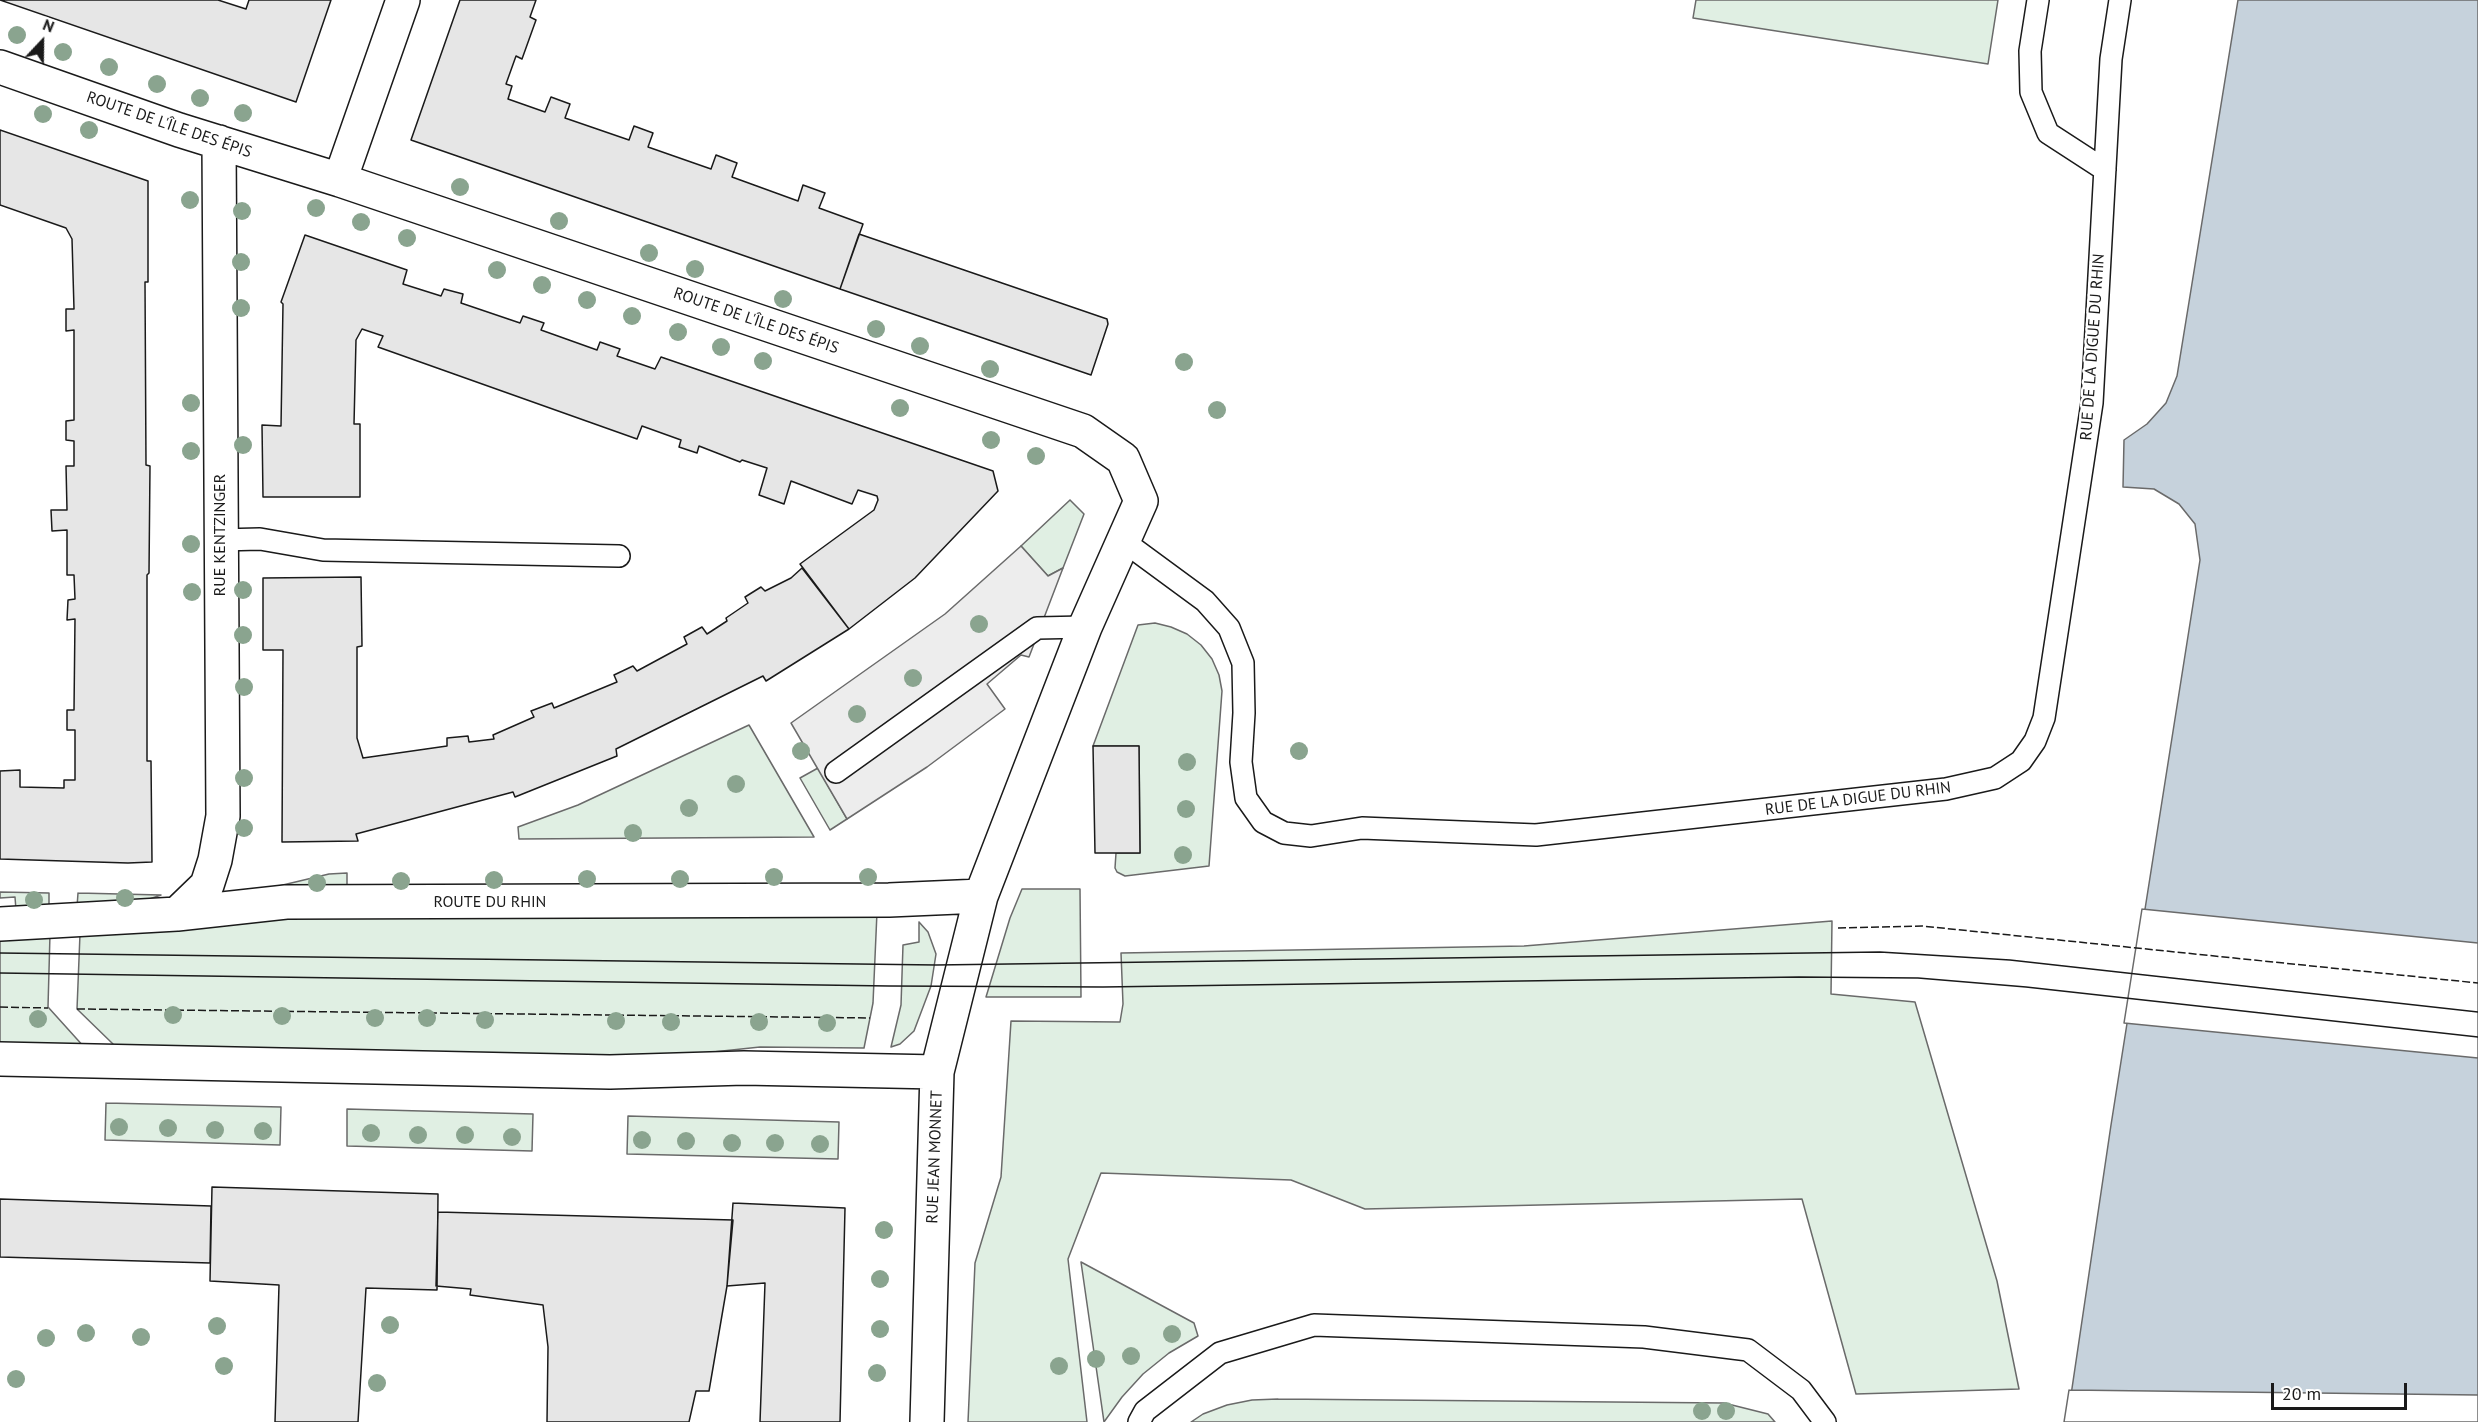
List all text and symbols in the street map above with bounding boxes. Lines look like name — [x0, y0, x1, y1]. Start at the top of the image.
north arrow — [12, 12, 72, 72]
text: N — [40, 14, 57, 37]
street label: ROUTE DE L'ÎLE DES ÉPIS — [84, 88, 254, 162]
street label: RUE DE LA DIGUE DU RHIN — [2077, 253, 2109, 441]
street label: ROUTE DE L'ÎLE DES ÉPIS — [671, 284, 841, 358]
street label: RUE KENTZINGER — [210, 474, 230, 596]
street label: RUE DE LA DIGUE DU RHIN — [1764, 778, 1952, 820]
street label: ROUTE DU RHIN — [434, 892, 546, 912]
street label: RUE JEAN MONNET — [923, 1090, 947, 1224]
scale bar — [2274, 1371, 2410, 1409]
text: 20 m — [2282, 1382, 2321, 1405]

